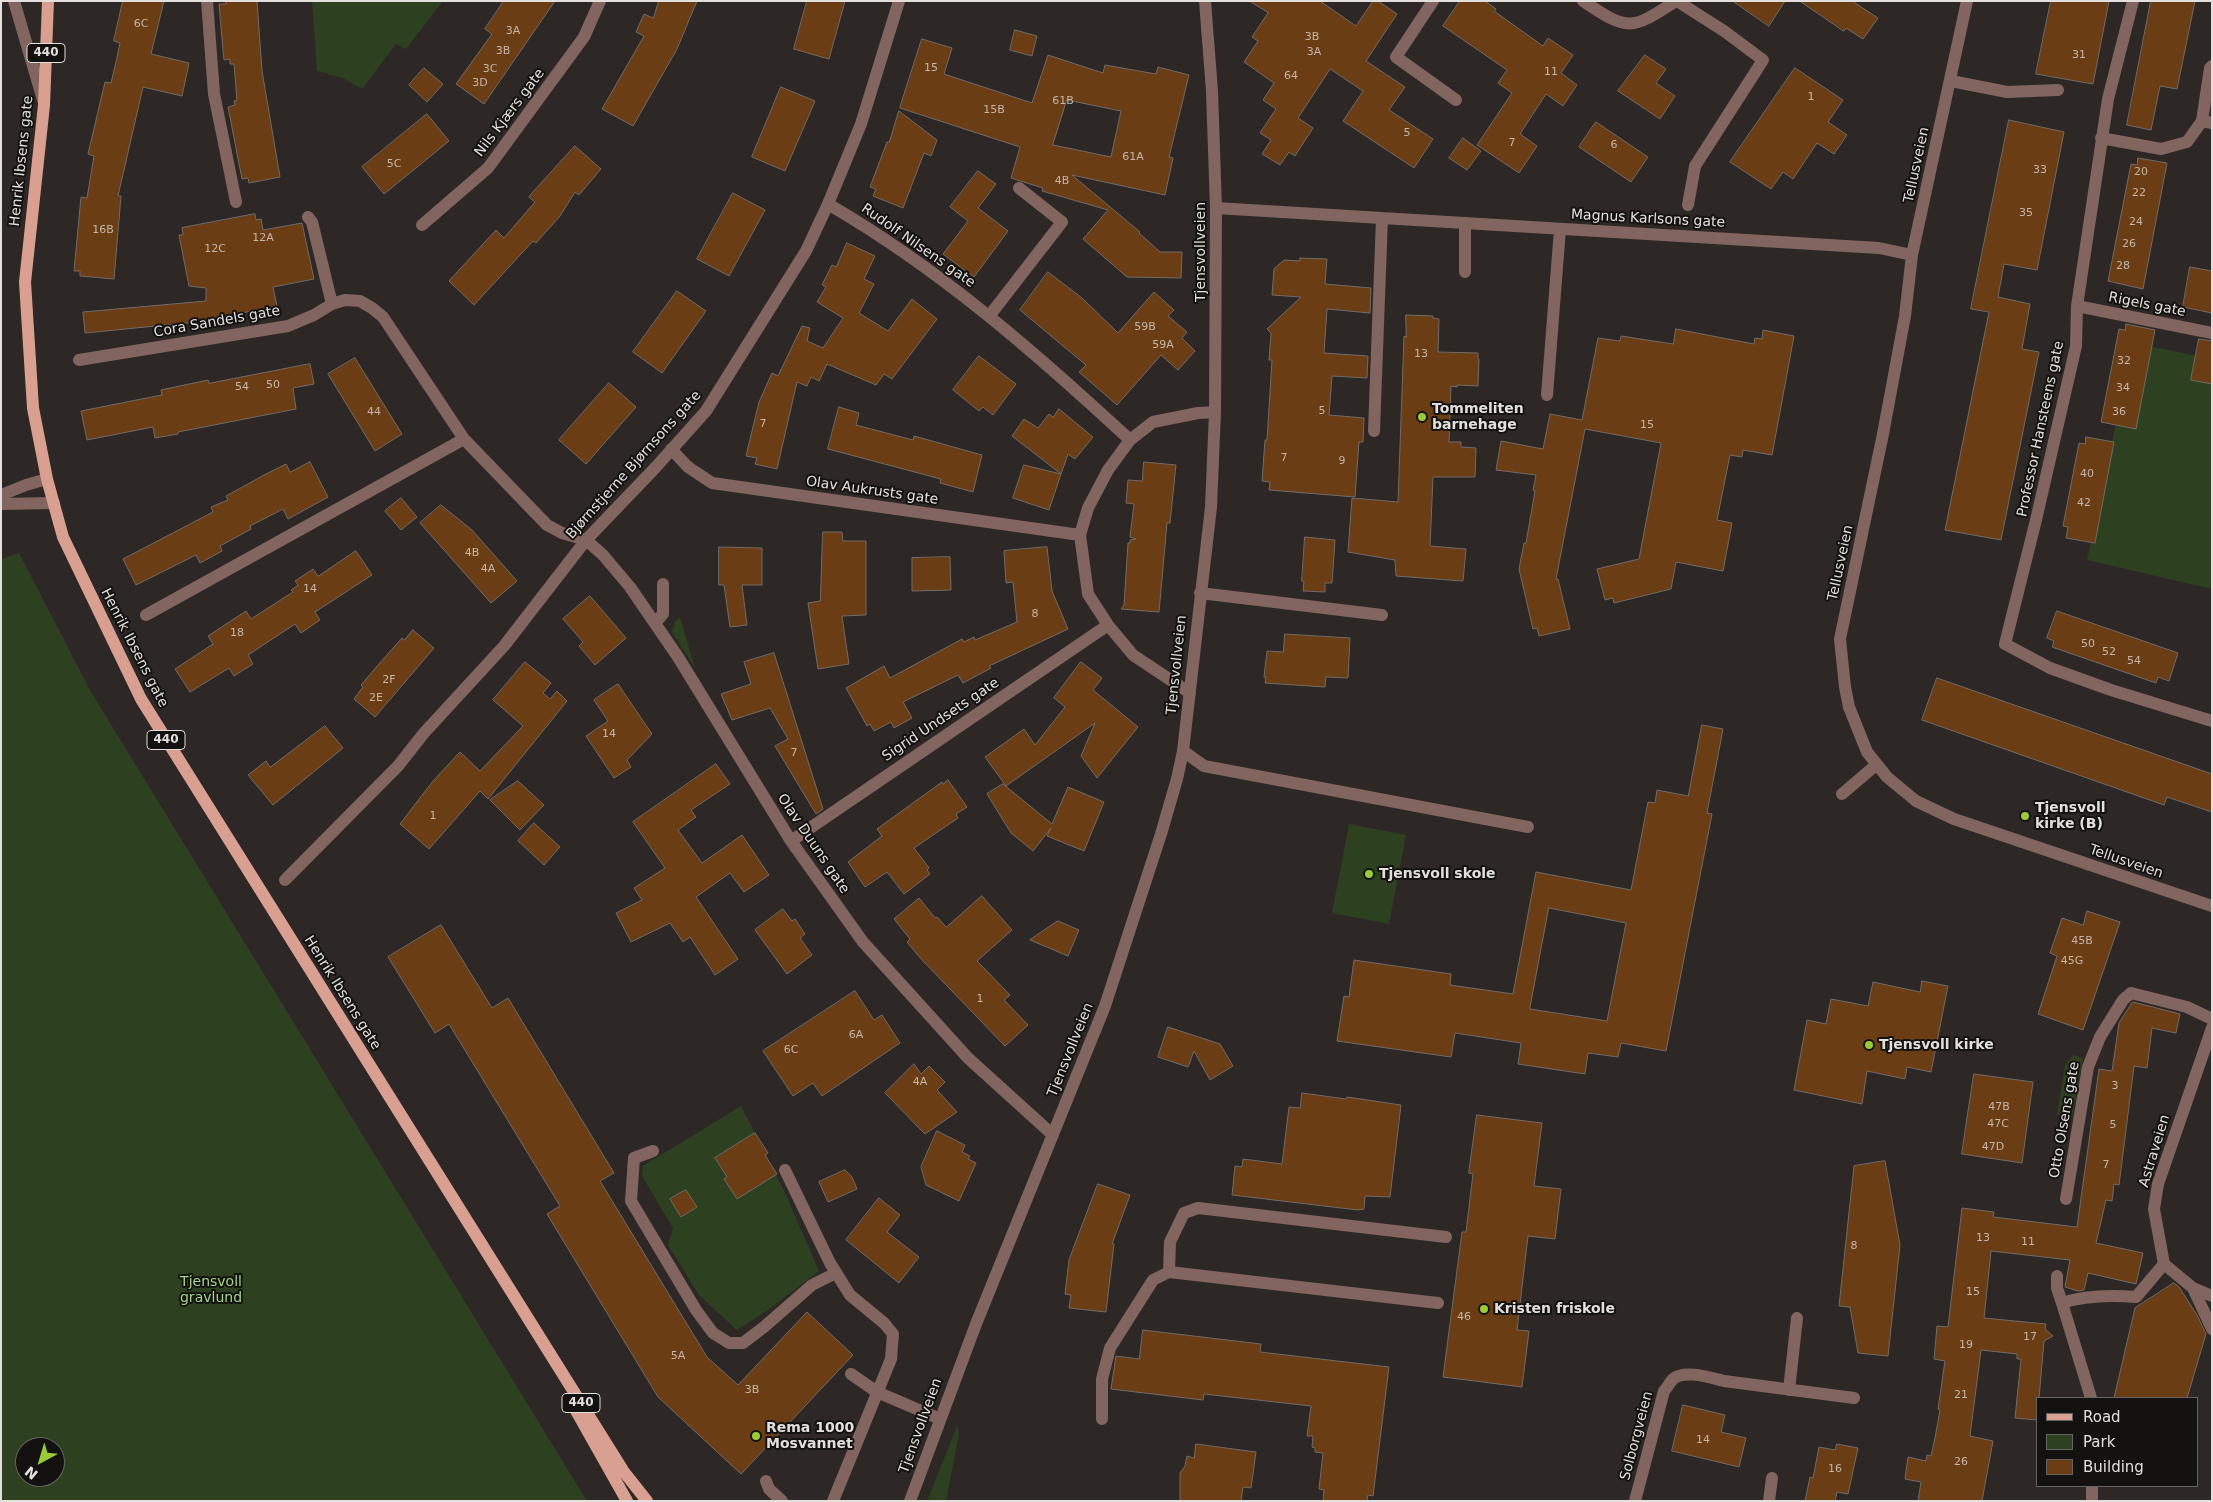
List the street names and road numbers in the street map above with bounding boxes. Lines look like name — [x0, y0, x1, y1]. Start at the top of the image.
road number: 440 — [27, 44, 65, 62]
street label: Nils Kjærs gate — [471, 66, 549, 160]
street label: Henrik Ibsens gate — [7, 95, 37, 227]
street label: Tellusveien — [1901, 126, 1933, 204]
street label: Rudolf Nilsens gate — [858, 200, 978, 292]
street label: Tjensvollveien — [1193, 202, 1209, 302]
street label: Magnus Karlsons gate — [1571, 207, 1725, 231]
street label: Rigels gate — [2107, 289, 2187, 321]
street label: Cora Sandels gate — [152, 303, 282, 341]
street label: Professor Hansteens gate — [2014, 340, 2068, 518]
street label: Bjørnstjerne Bjørnsons gate — [563, 387, 705, 543]
street label: Olav Aukrusts gate — [805, 473, 939, 509]
street label: Tellusveien — [1825, 524, 1857, 602]
street label: Henrik Ibsens gate — [97, 586, 171, 710]
street label: Tjensvollveien — [1163, 614, 1191, 716]
street label: Sigrid Undsets gate — [879, 675, 1003, 765]
road number: 440 — [147, 730, 185, 750]
street label: Olav Duuns gate — [773, 791, 853, 897]
street label: Tellusveien — [2087, 842, 2165, 882]
street label: Henrik Ibsens gate — [300, 933, 384, 1053]
street label: Tjensvollveien — [1044, 1000, 1098, 1100]
street label: Otto Olsens gate — [2046, 1060, 2084, 1180]
street label: Astraveien — [2136, 1113, 2174, 1189]
street label: Tjensvollveien — [896, 1376, 946, 1476]
street label: Solborgveien — [1617, 1390, 1657, 1482]
road number: 440 — [562, 1394, 600, 1412]

